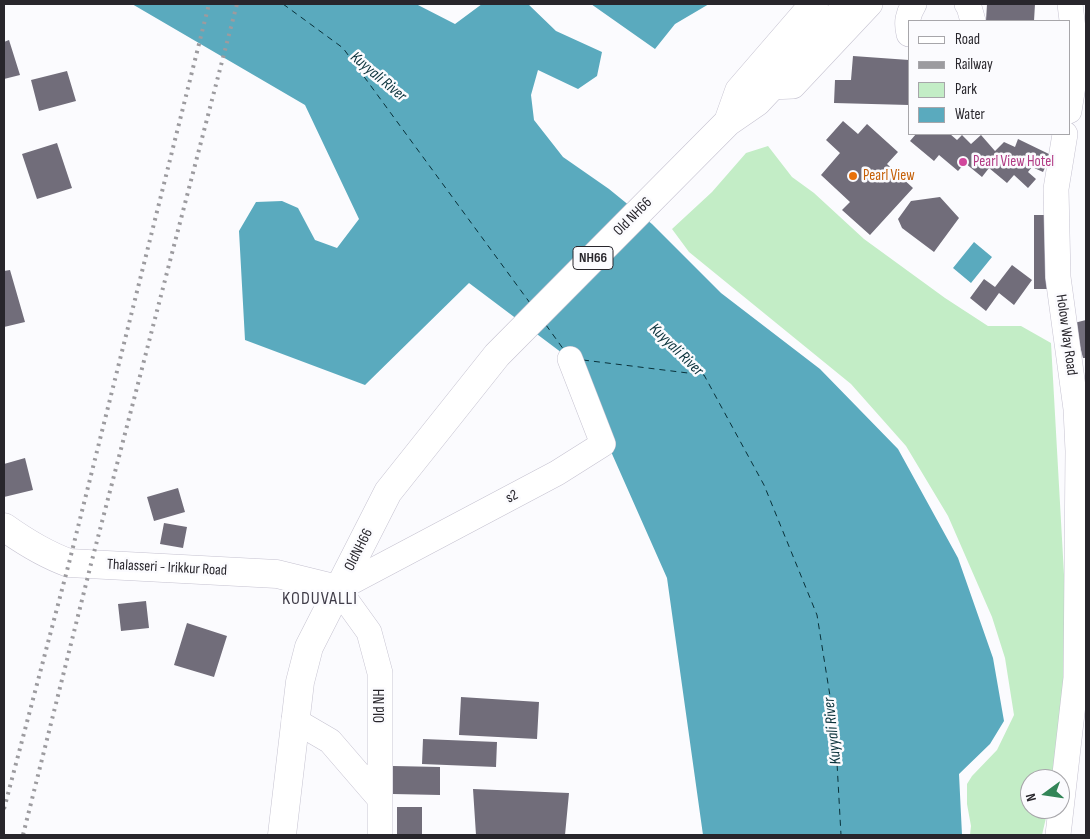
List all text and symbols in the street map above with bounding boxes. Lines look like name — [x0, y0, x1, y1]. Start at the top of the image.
legend — [908, 20, 1070, 135]
text: Road — [955, 30, 980, 49]
water label: Kuyyali River — [346, 48, 410, 106]
text: Railway — [955, 55, 993, 74]
text: Park — [955, 80, 977, 99]
text: Water — [955, 105, 985, 124]
place label: Pearl View Hotel — [973, 153, 1054, 171]
marker: Pearl View Hotel — [957, 156, 969, 168]
place label: Pearl View — [863, 167, 915, 185]
marker: Pearl View — [847, 170, 859, 182]
street label: Old NH66 — [610, 194, 656, 240]
road number: NH66 — [573, 247, 613, 270]
street label: Holow Way Road — [1051, 293, 1081, 377]
water label: Kuyyali River — [645, 320, 707, 380]
street label: s2 — [503, 486, 521, 508]
street label: OldNH66 — [341, 526, 377, 574]
street label: Thalasseri - Irikkur Road — [106, 556, 228, 580]
district label: KODUVALLI — [281, 588, 359, 610]
street label: Old NH — [371, 689, 389, 723]
water label: Kuyyali River — [820, 697, 846, 765]
north arrow — [1020, 769, 1070, 819]
text: N — [1022, 792, 1040, 803]

